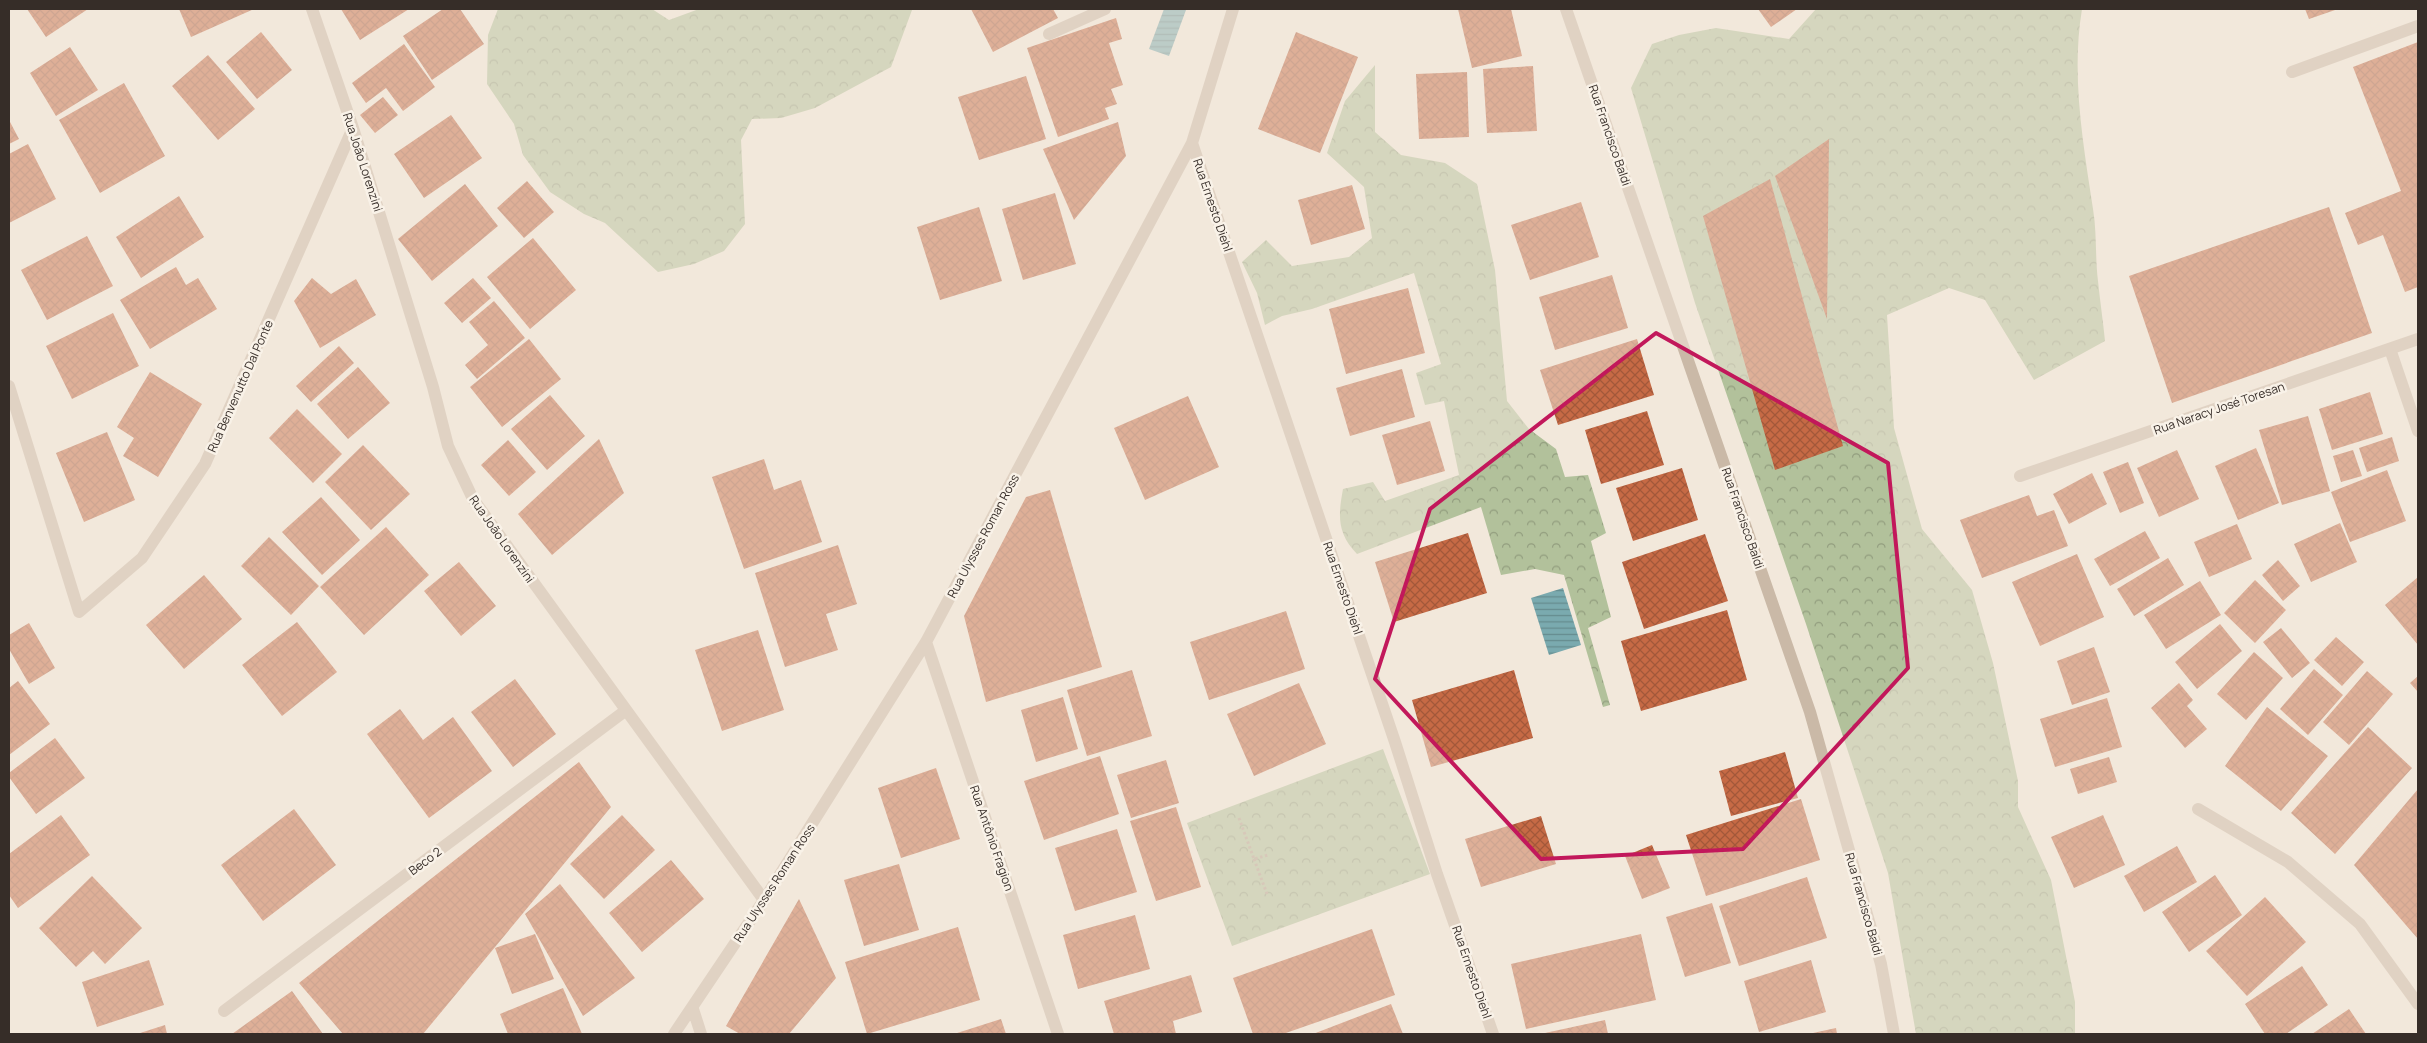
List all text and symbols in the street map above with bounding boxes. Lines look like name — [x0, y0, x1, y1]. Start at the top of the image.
street label: Rua Francisco Baldi — [1585, 82, 1635, 188]
street label: Rua João Lorenzini — [339, 110, 387, 214]
street label: Rua Ernesto Diehl — [1189, 156, 1237, 254]
street label: Rua Benvenutto Dal Ponte — [203, 317, 277, 455]
street label: Rua Naracy José Toresan — [2151, 378, 2287, 438]
street label: Rua Francisco Baldi — [1718, 465, 1768, 571]
street label: Rua Ulysses Roman Ross — [943, 471, 1023, 601]
street label: Rua João Lorenzini — [465, 492, 539, 586]
street label: Rua Ernesto Diehl — [1319, 539, 1367, 637]
street label: Rua Antônio Fragion — [966, 783, 1018, 893]
street label: Rua Ulysses Roman Ross — [729, 821, 819, 945]
street label: Beco 2 — [405, 843, 445, 879]
street label: Rua Francisco Baldi — [1841, 851, 1887, 957]
street label: Rua Ernesto Diehl — [1448, 923, 1496, 1021]

